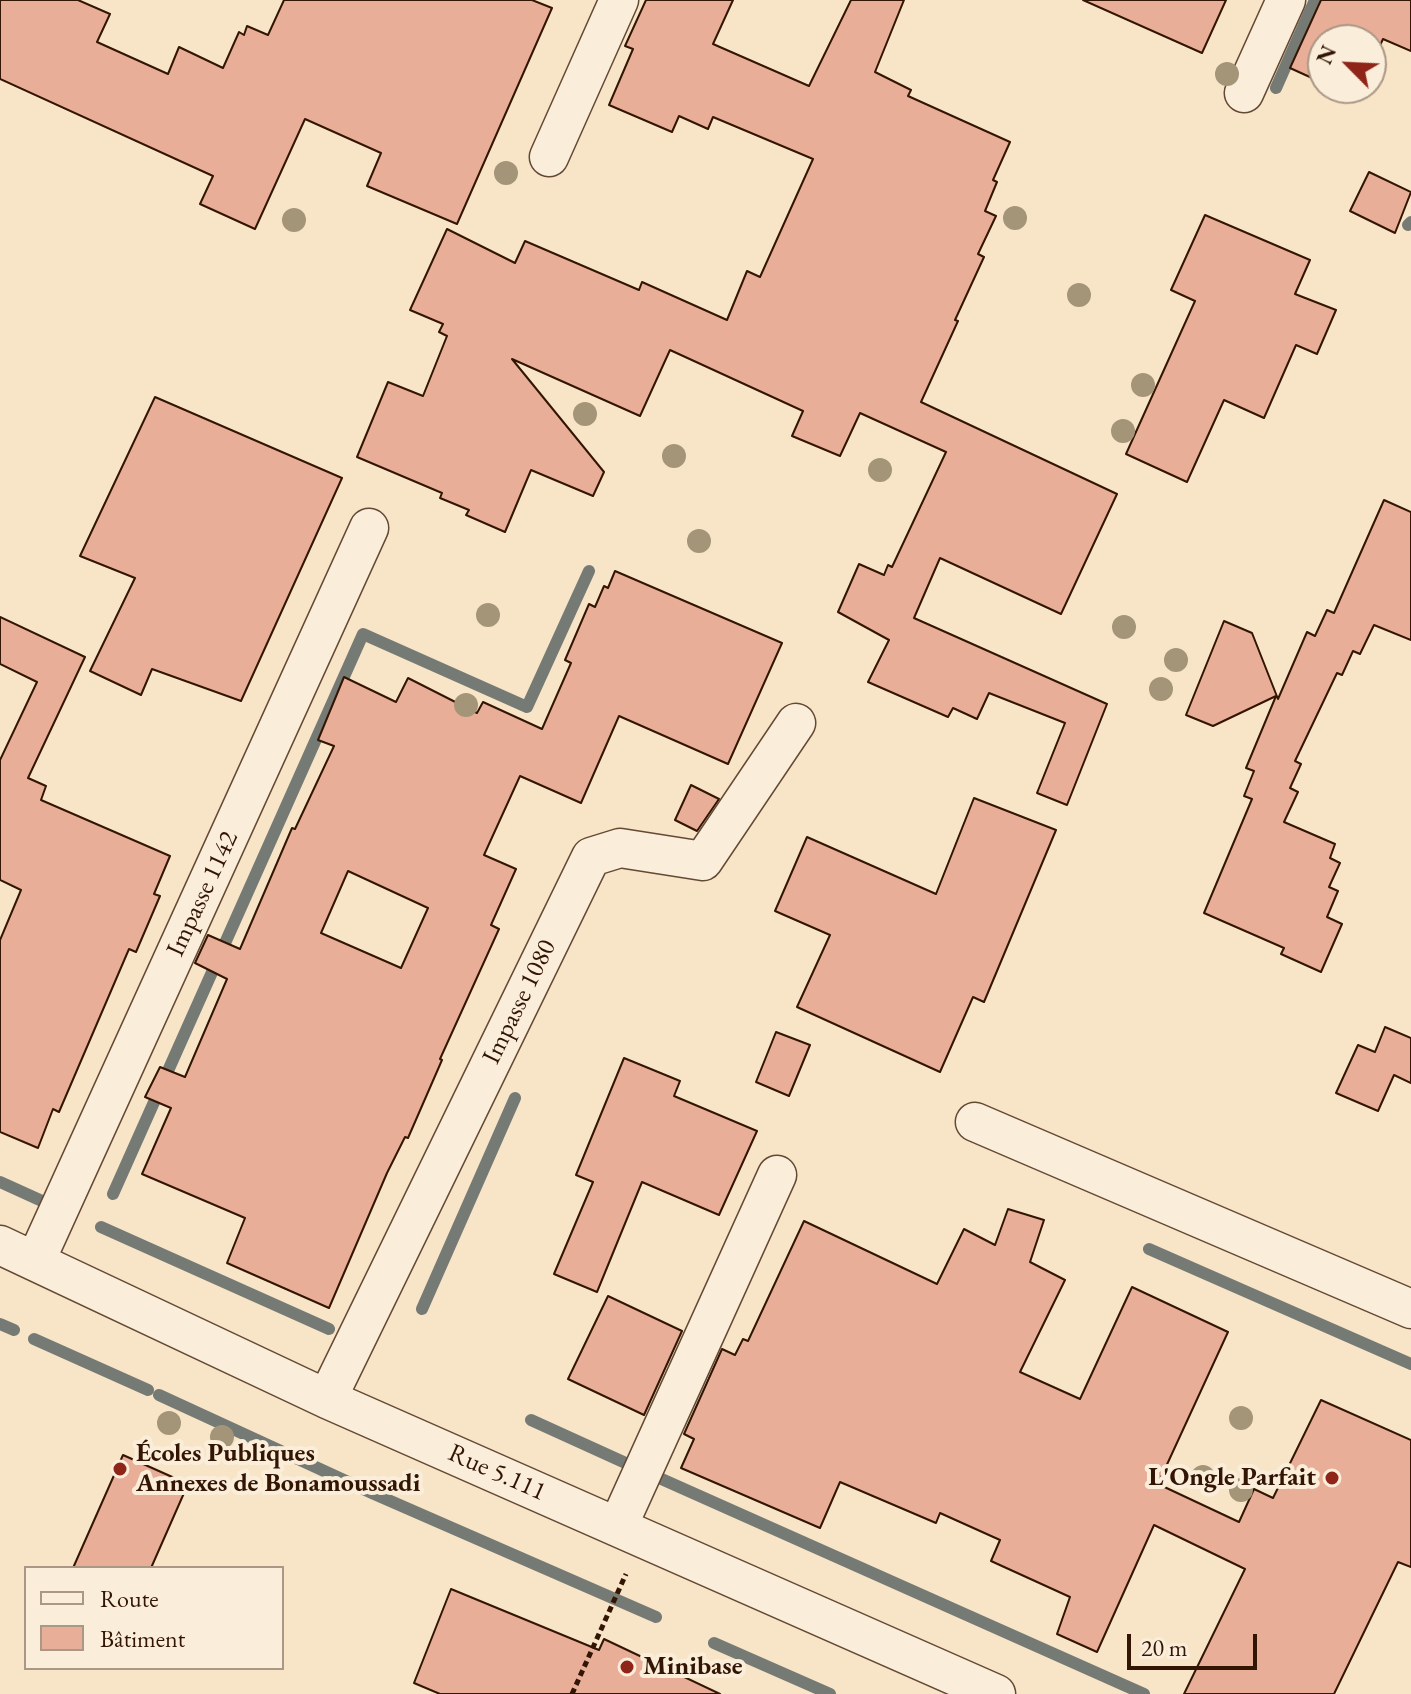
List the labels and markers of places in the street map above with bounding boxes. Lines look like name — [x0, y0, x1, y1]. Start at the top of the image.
place label: Écoles Publiques Annexes de Bonamoussadi — [136, 1438, 420, 1500]
marker: Écoles Publiques Annexes de Bonamoussadi — [111, 1460, 129, 1478]
place label: L'Ongle Parfait — [1148, 1462, 1316, 1494]
marker: L'Ongle Parfait — [1323, 1469, 1341, 1487]
place label: Minibase — [643, 1651, 742, 1683]
marker: Minibase — [618, 1658, 636, 1676]

